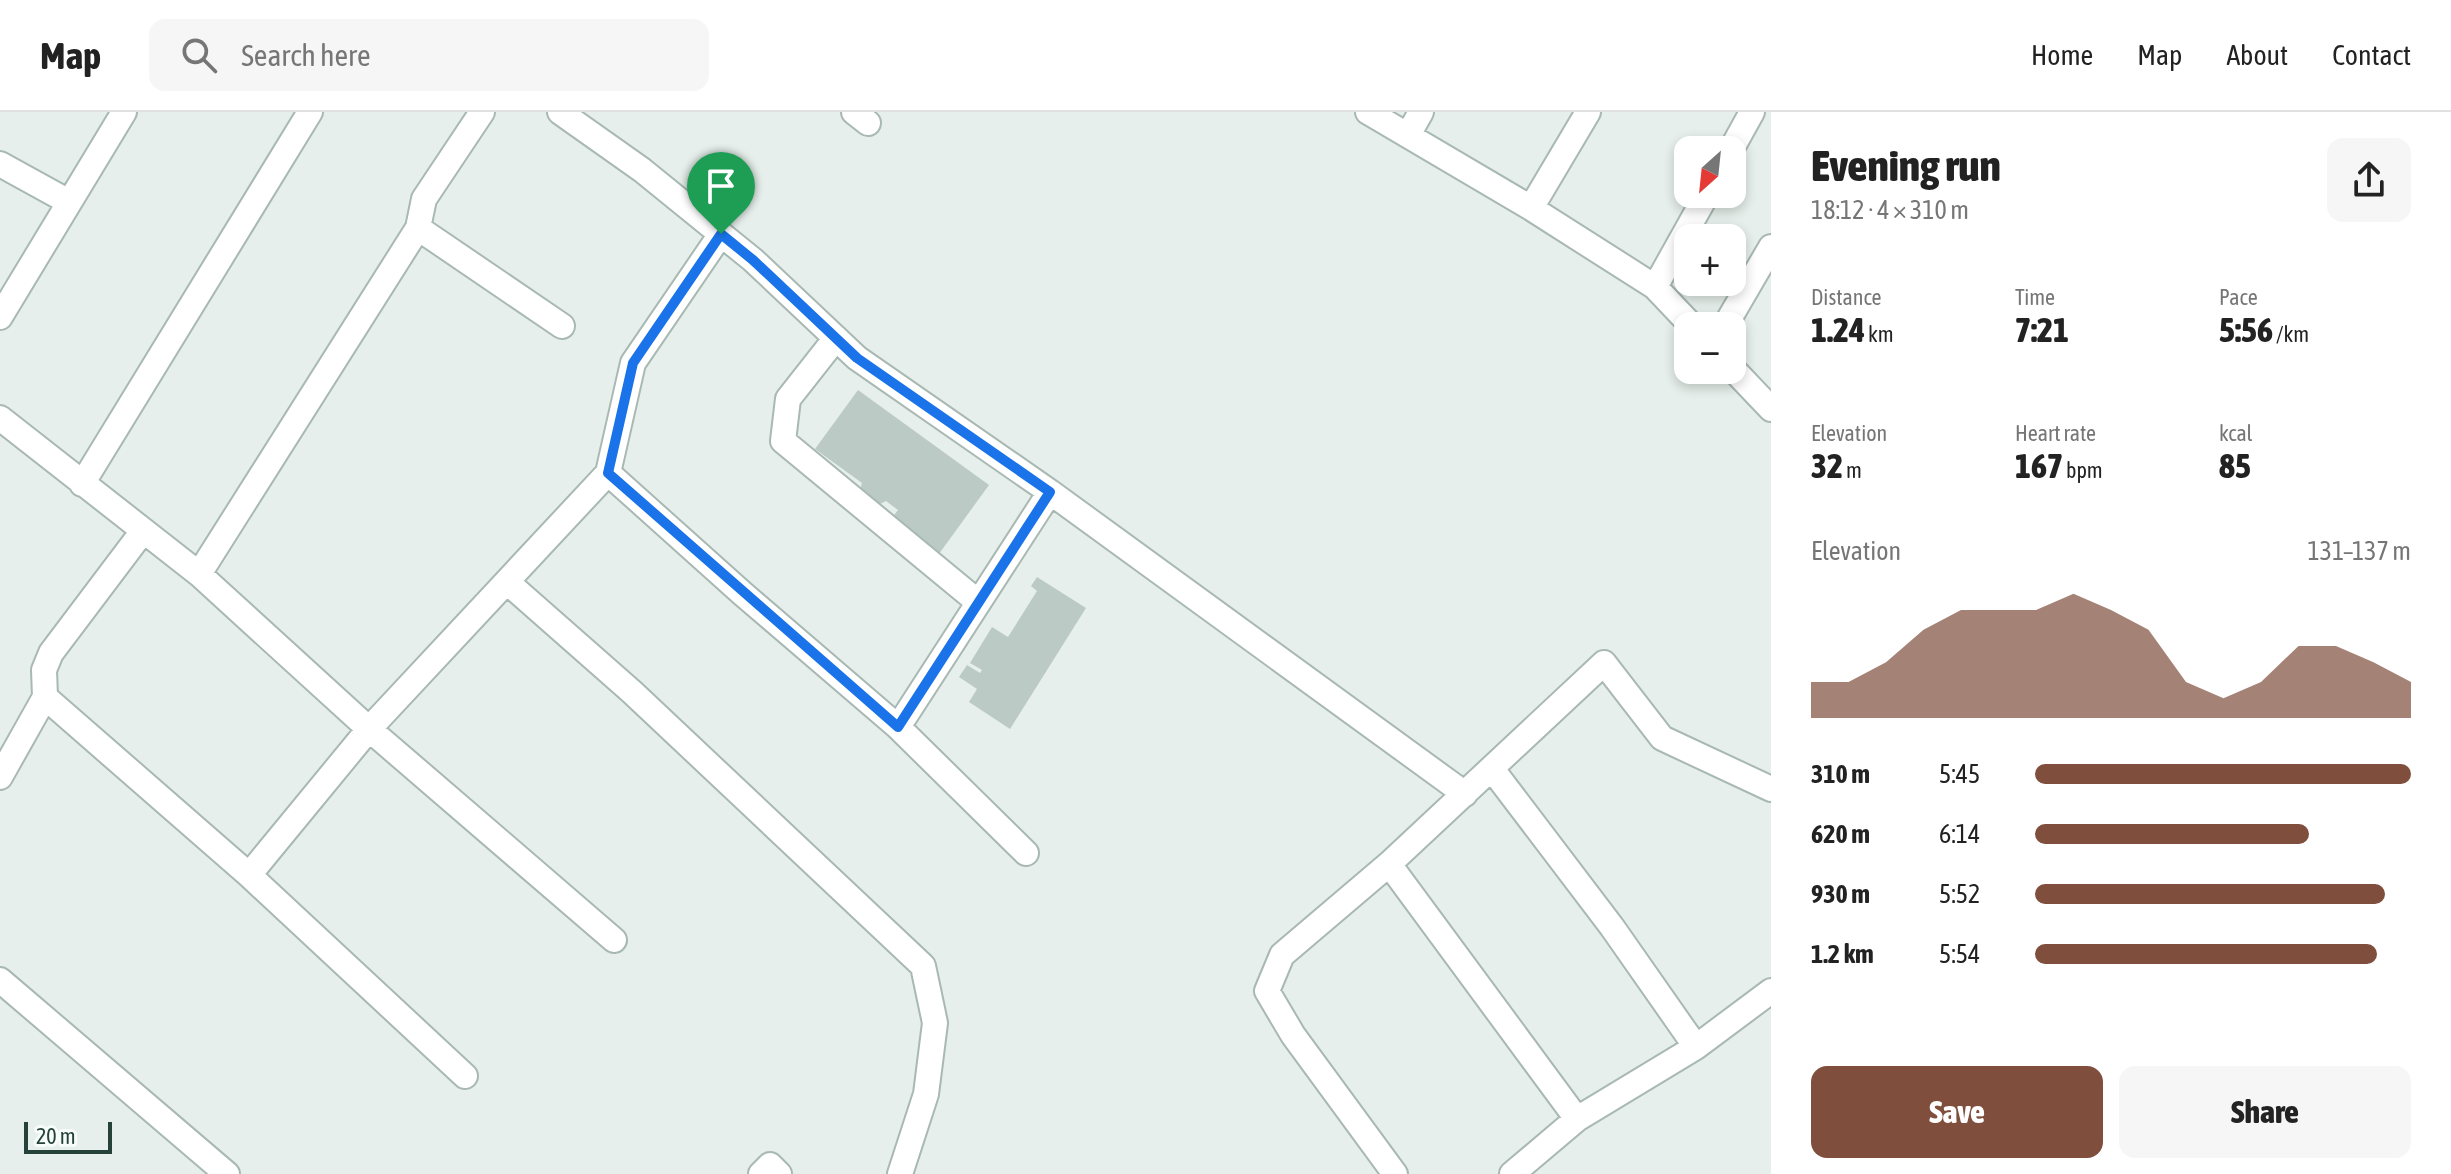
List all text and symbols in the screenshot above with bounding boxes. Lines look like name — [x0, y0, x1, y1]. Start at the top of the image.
search box — [149, 19, 709, 91]
icon: search — [177, 33, 221, 77]
text: Map — [40, 34, 101, 77]
text: Search here — [241, 38, 371, 72]
text: Home — [2031, 39, 2093, 71]
text: Map — [2137, 39, 2182, 71]
text: About — [2226, 39, 2288, 71]
text: Contact — [2332, 39, 2411, 71]
north arrow — [1674, 136, 1746, 208]
map controls — [1674, 136, 1746, 384]
button: share — [2327, 138, 2411, 222]
text: Evening run — [1811, 140, 2001, 190]
pin — [687, 152, 755, 234]
icon: arrive — [699, 164, 743, 208]
text: 18:12 · 4 × 310 m — [1811, 195, 1969, 225]
button: + — [1674, 224, 1746, 296]
text: Distance — [1811, 284, 1882, 310]
text: Time — [2015, 284, 2055, 310]
text: Pace — [2219, 284, 2258, 310]
text: 1.24 — [1811, 310, 1865, 349]
text: 7:21 — [2015, 310, 2069, 349]
text: 5:56 — [2219, 310, 2273, 349]
button: − — [1674, 312, 1746, 384]
text: km — [1865, 321, 1894, 347]
text: /km — [2273, 321, 2309, 347]
text: Elevation — [1811, 420, 1887, 446]
text: Heart rate — [2015, 420, 2096, 446]
text: kcal — [2219, 420, 2252, 446]
text: 32 — [1811, 446, 1843, 485]
text: 167 — [2015, 446, 2063, 485]
text: 85 — [2219, 446, 2251, 485]
text: m — [1843, 457, 1862, 483]
text: bpm — [2063, 457, 2103, 483]
text: Elevation — [1811, 536, 1901, 566]
text: 131–137 m — [2308, 536, 2411, 566]
text: 310 m — [1811, 759, 1870, 789]
text: 5:45 — [1939, 759, 1980, 789]
text: 620 m — [1811, 819, 1870, 849]
text: 6:14 — [1939, 819, 1980, 849]
text: 930 m — [1811, 879, 1870, 909]
text: 5:52 — [1939, 879, 1980, 909]
text: 1.2 km — [1811, 939, 1874, 969]
text: 5:54 — [1939, 939, 1980, 969]
button: Save — [1811, 1066, 2103, 1158]
button: Share — [2119, 1066, 2411, 1158]
scale bar — [24, 1118, 112, 1154]
text: 20 m — [36, 1123, 76, 1149]

